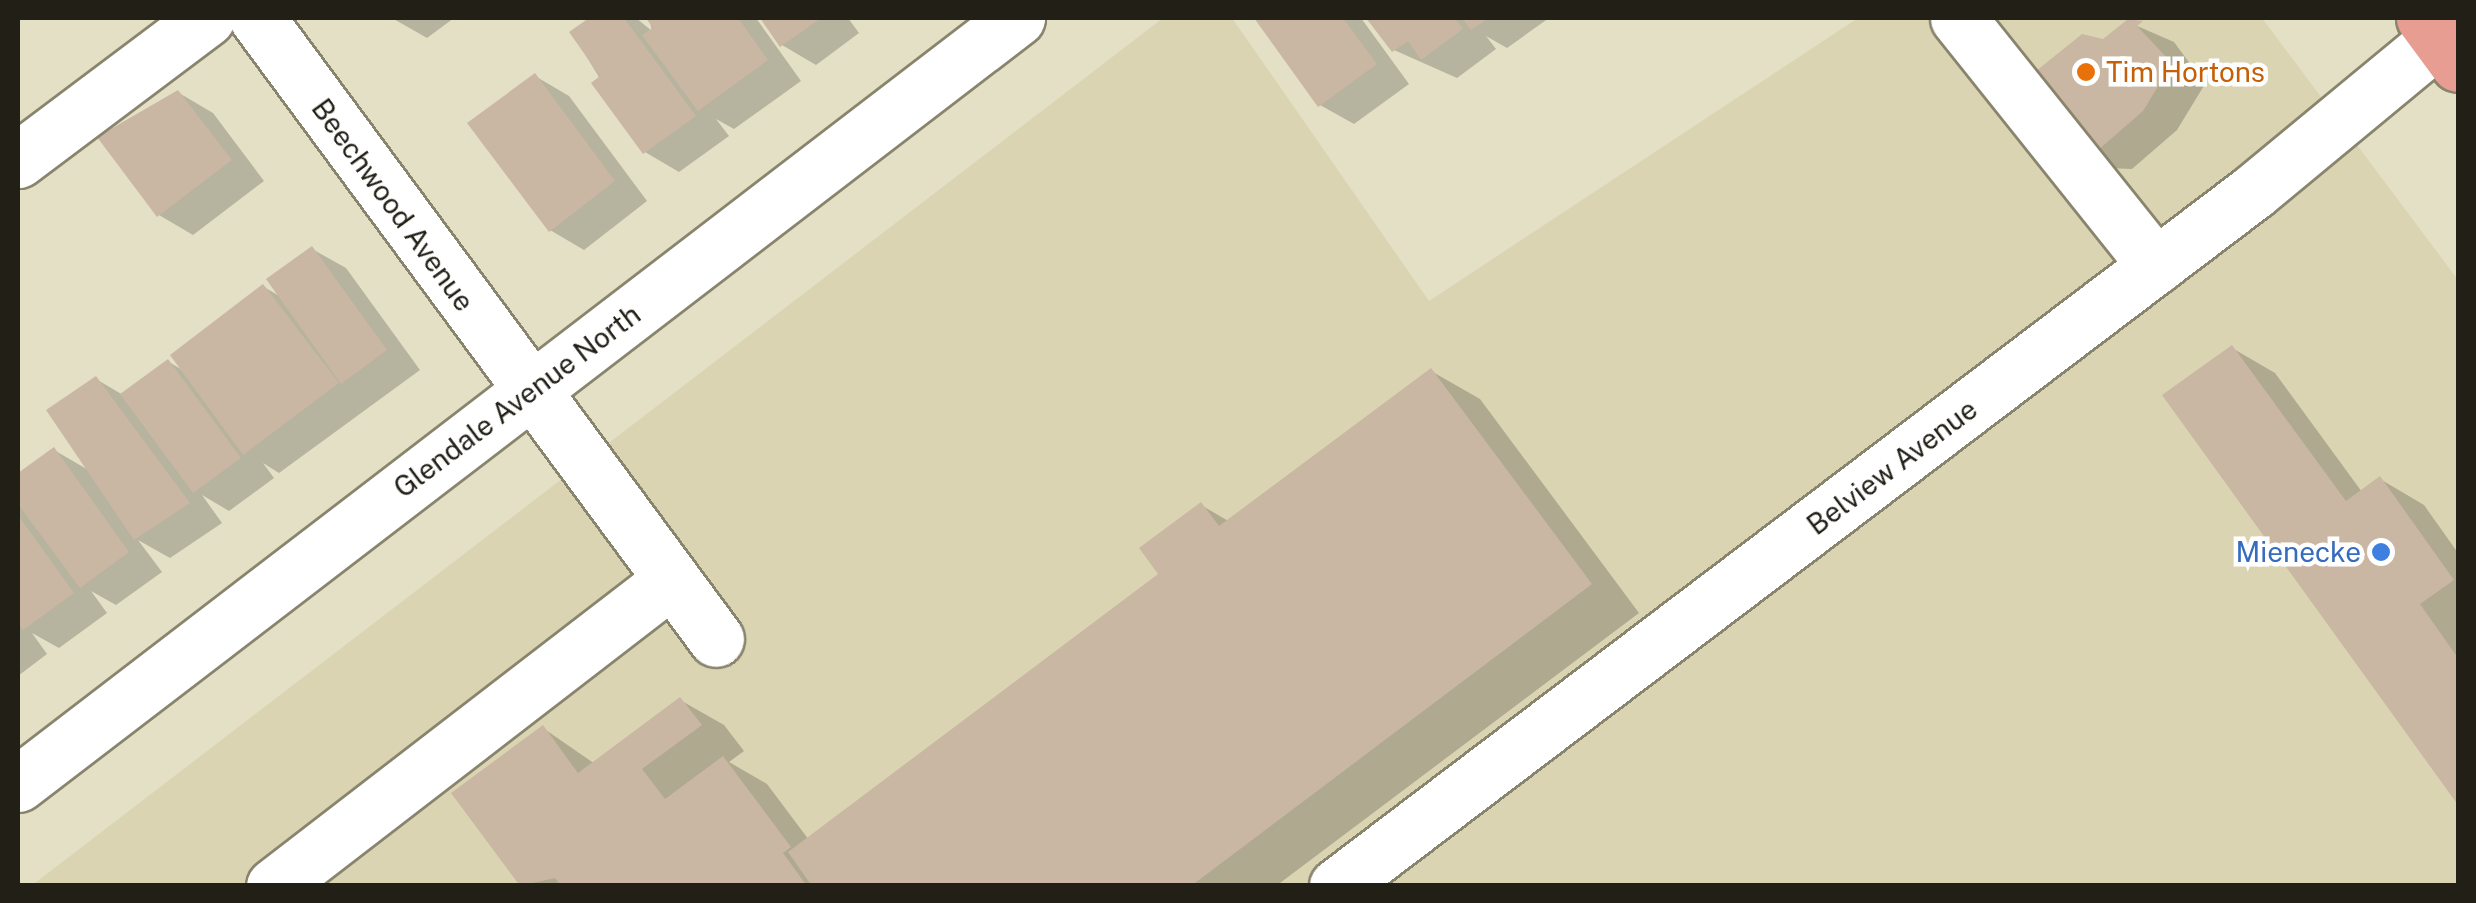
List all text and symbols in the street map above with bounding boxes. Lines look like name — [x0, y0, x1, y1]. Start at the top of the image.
place label: Tim Hortons — [2106, 55, 2265, 89]
marker: Tim Hortons — [2075, 61, 2097, 83]
street label: Beechwood Avenue — [305, 92, 481, 318]
street label: Glendale Avenue North — [387, 297, 647, 505]
street label: Belview Avenue — [1800, 392, 1984, 542]
place label: Mienecke — [2235, 535, 2361, 569]
marker: Mienecke — [2370, 541, 2392, 563]

